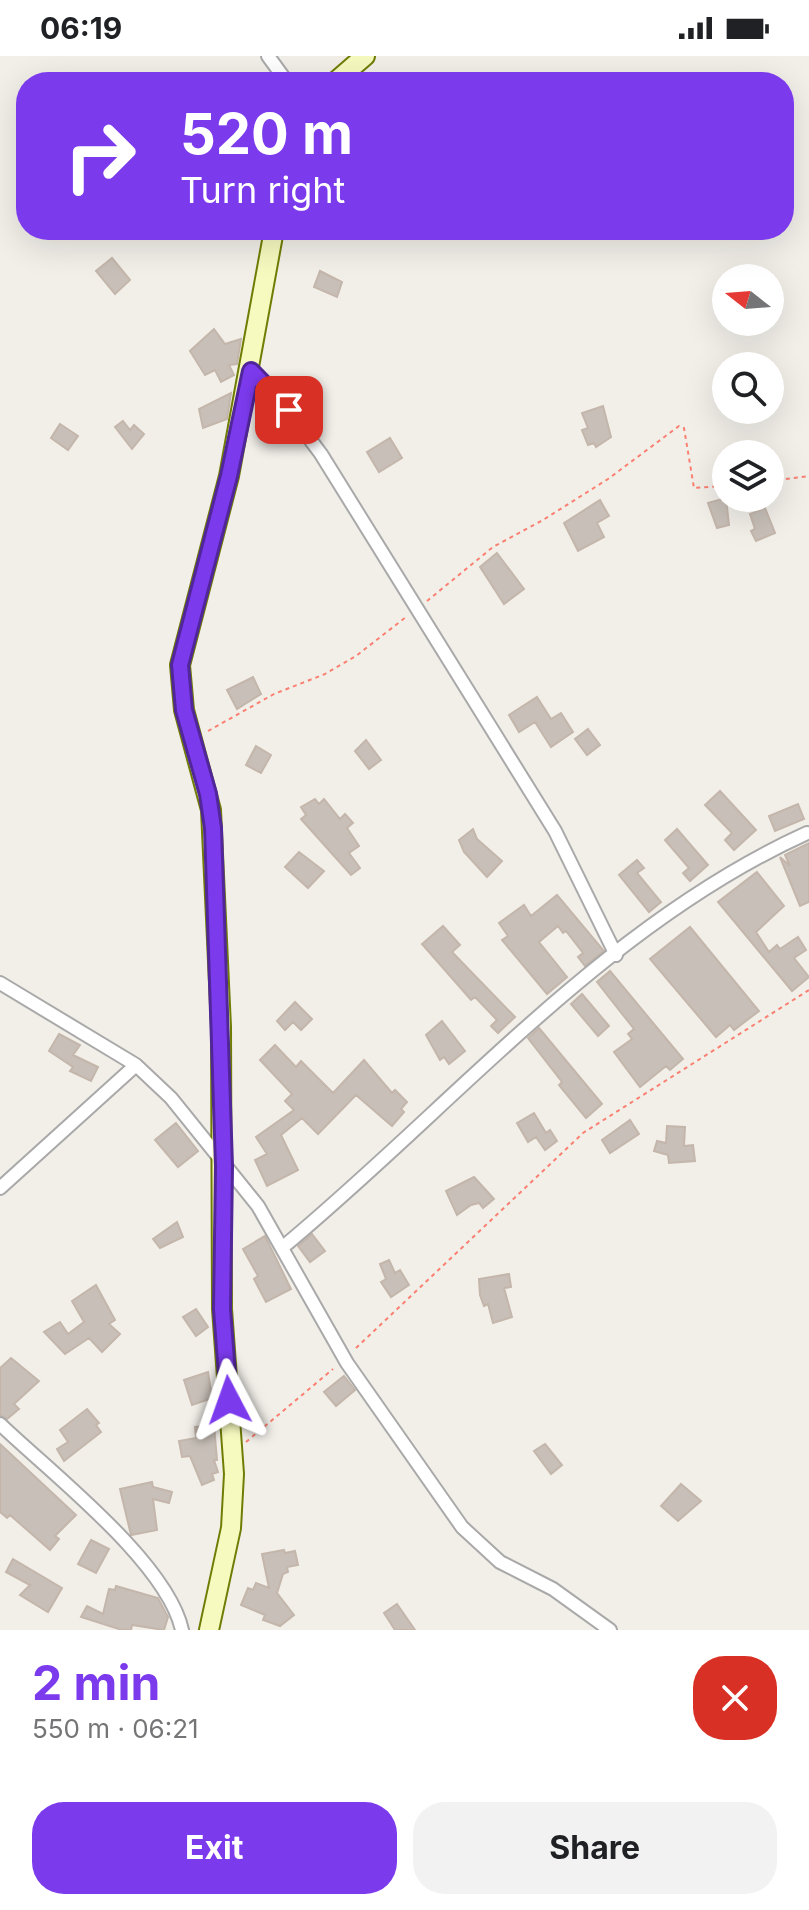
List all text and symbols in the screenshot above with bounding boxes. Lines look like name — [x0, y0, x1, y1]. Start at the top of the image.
text: 06:19 — [40, 10, 122, 46]
text: 520 m — [180, 100, 353, 168]
icon: right — [48, 104, 152, 208]
text: Turn right — [180, 168, 345, 212]
north arrow — [712, 264, 784, 336]
map controls — [712, 264, 784, 512]
button: search — [712, 352, 784, 424]
pin — [255, 376, 323, 444]
icon: arrive — [267, 388, 311, 432]
button: layers — [712, 440, 784, 512]
position arrow — [187, 1358, 271, 1442]
text: 2 min — [32, 1653, 160, 1712]
button: close — [693, 1656, 777, 1740]
text: 550 m · 06:21 — [32, 1713, 199, 1744]
button: Exit — [32, 1802, 397, 1894]
button: Share — [413, 1802, 777, 1894]

